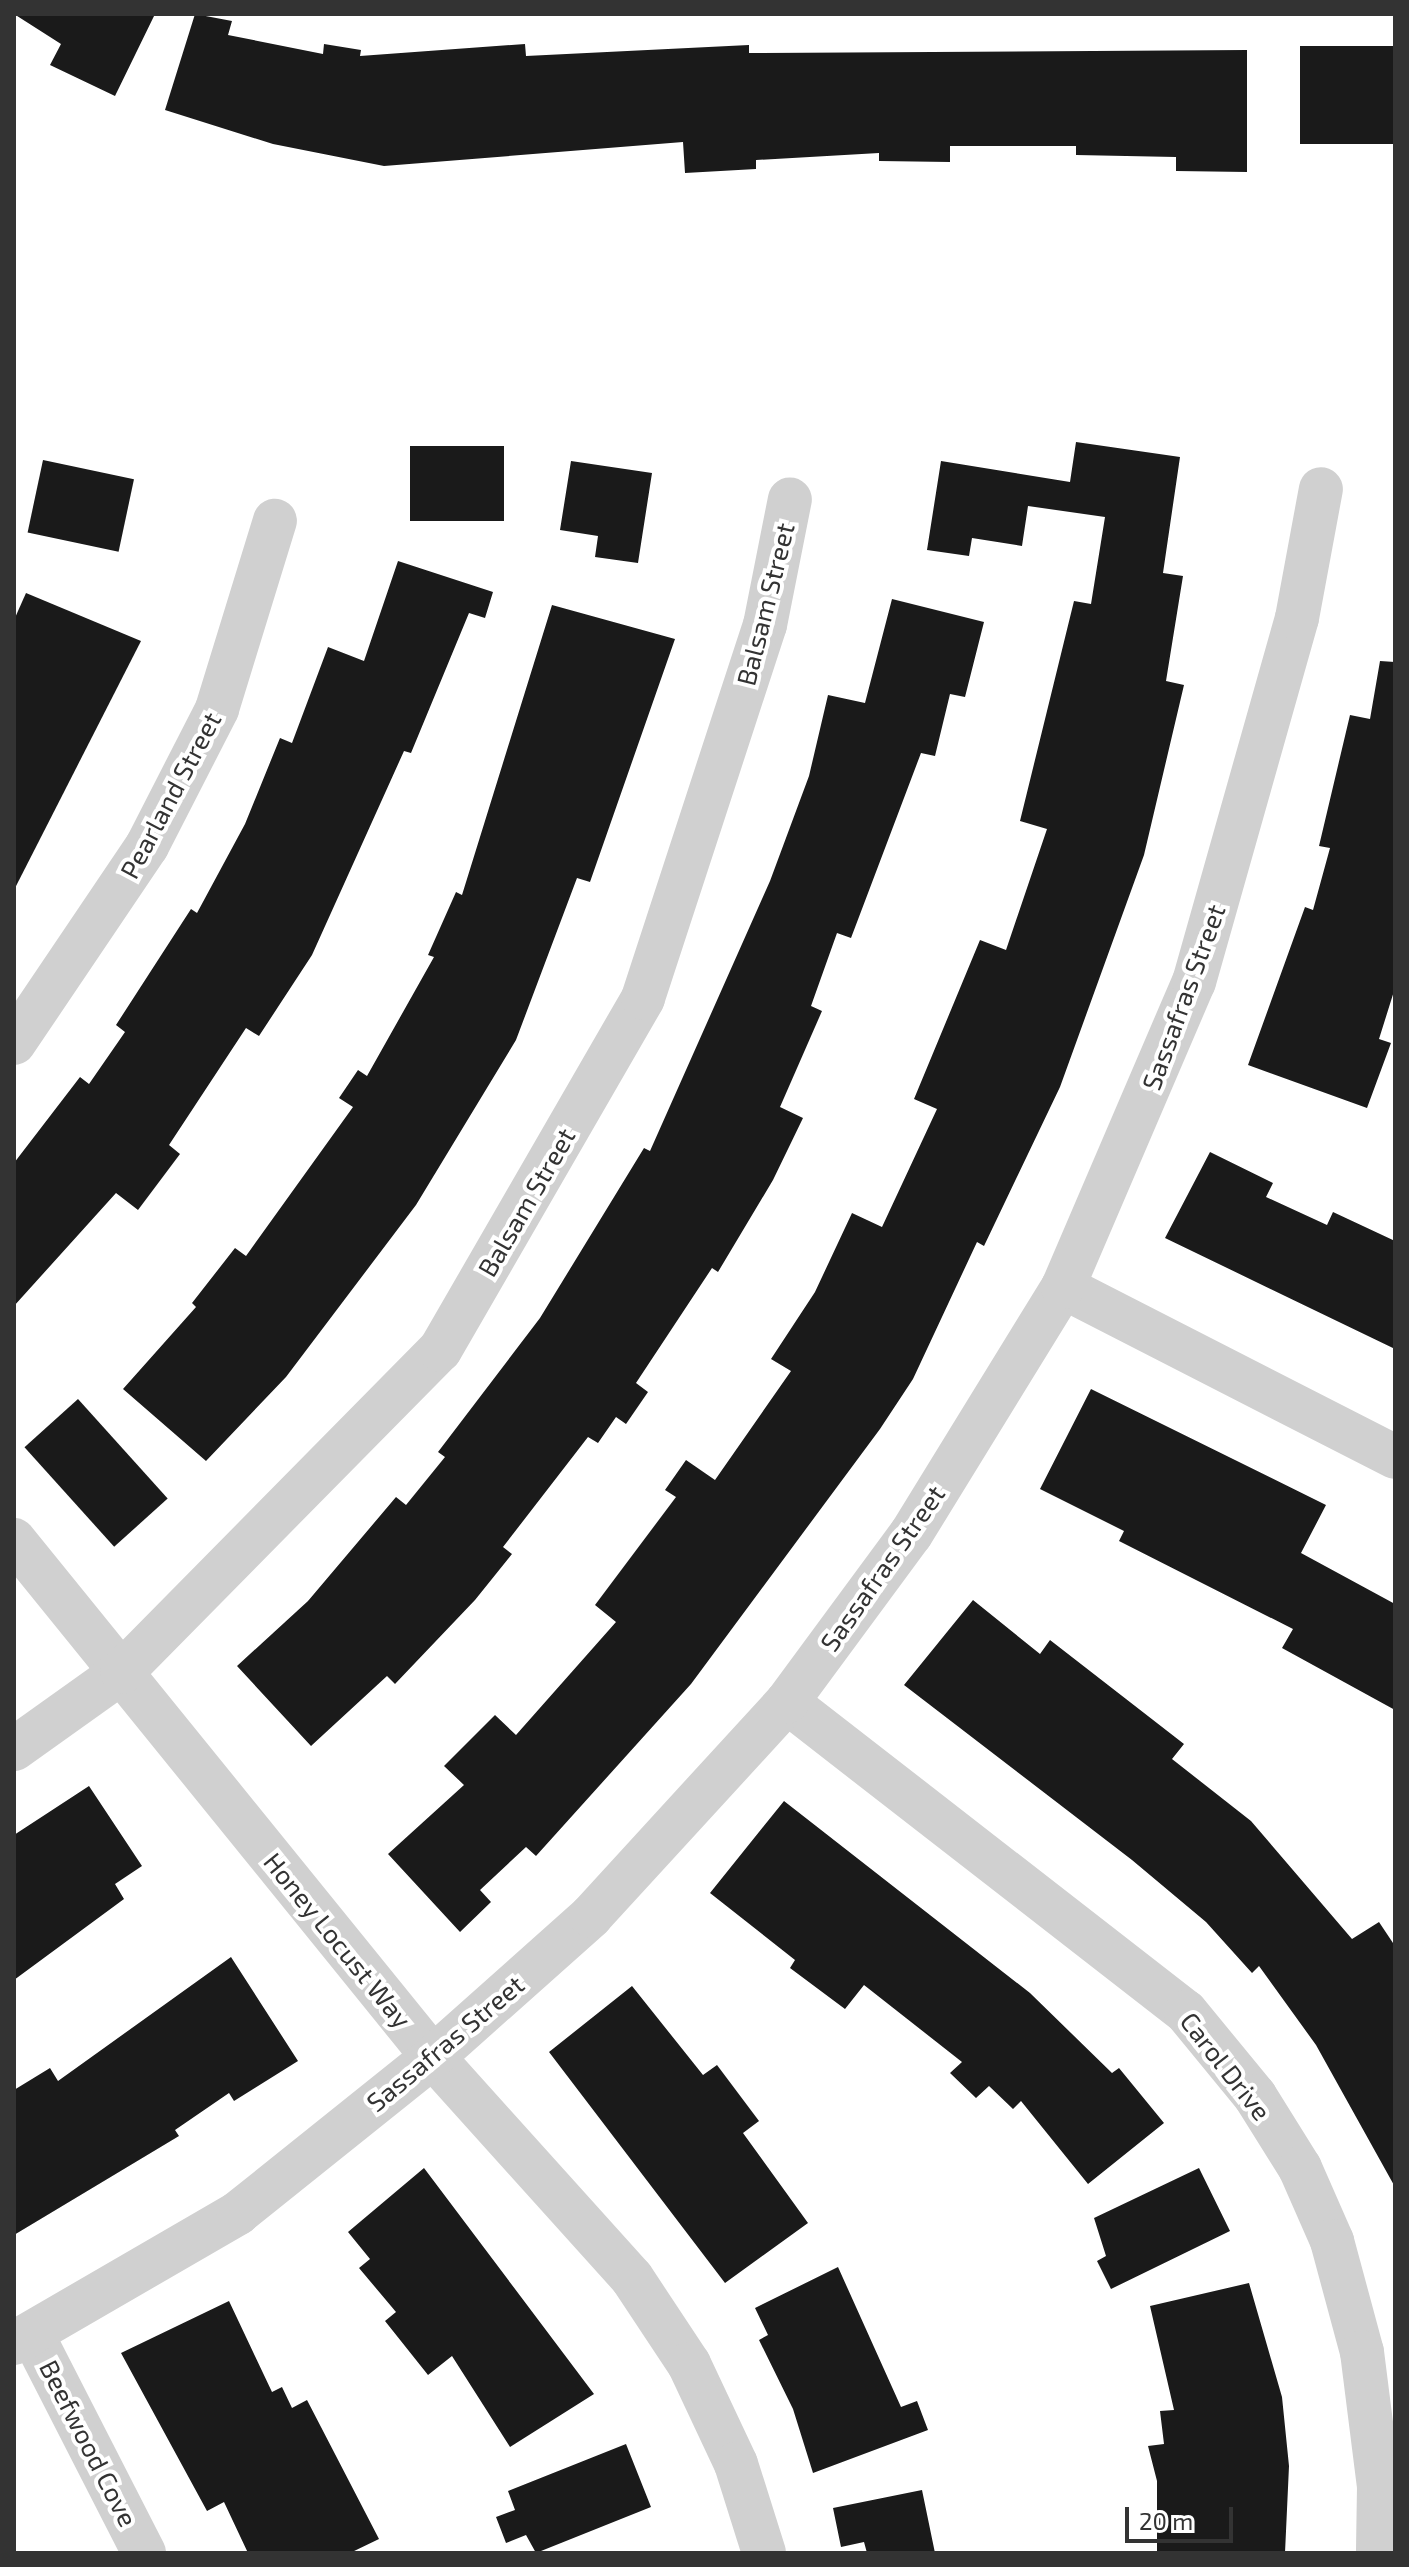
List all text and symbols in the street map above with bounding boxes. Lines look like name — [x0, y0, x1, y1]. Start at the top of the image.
street label: Balsam Street — [730, 519, 800, 689]
street label: Pearland Street — [113, 706, 227, 884]
street label: Sassafras Street — [1135, 900, 1231, 1094]
street label: Balsam Street — [471, 1122, 581, 1282]
street label: Sassafras Street — [813, 1479, 951, 1657]
street label: Honey Locust Way — [257, 1846, 419, 2034]
street label: Sassafras Street — [360, 1968, 530, 2118]
street label: Carol Drive — [1174, 2005, 1278, 2127]
street label: Beefwood Cove — [34, 2355, 144, 2531]
scale bar — [1129, 2491, 1237, 2541]
text: 20 m — [1139, 2506, 1193, 2535]

